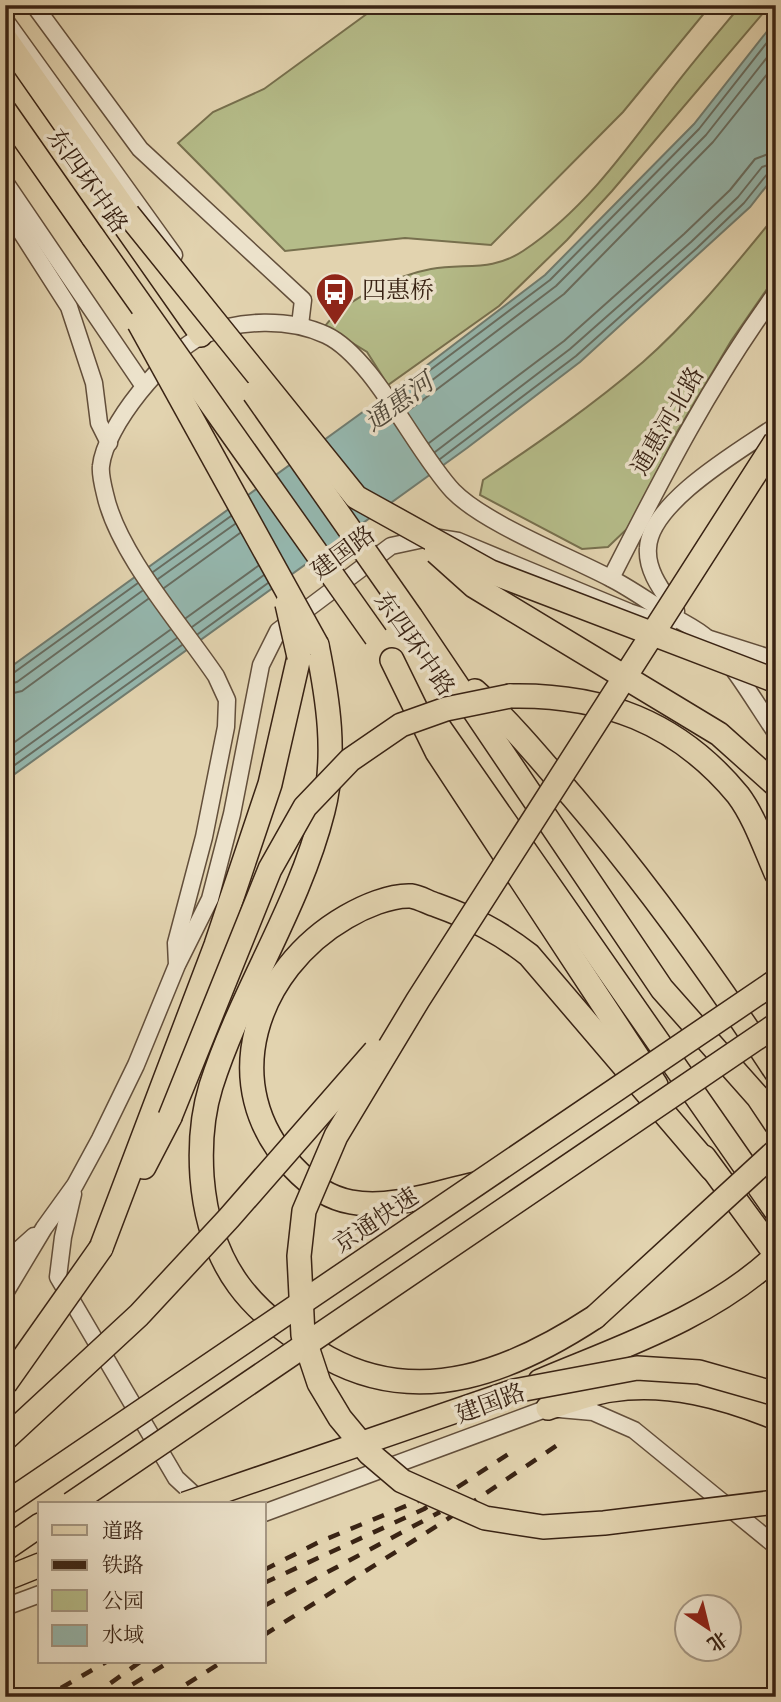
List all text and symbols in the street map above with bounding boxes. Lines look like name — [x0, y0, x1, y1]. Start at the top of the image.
street label: 东四环中路 — [38, 123, 134, 241]
bus stop icon: 四惠桥 — [314, 271, 356, 326]
place label: 四惠桥 — [362, 275, 434, 309]
street label: 通惠河北路 — [624, 362, 714, 482]
water label: 通惠河 — [358, 364, 446, 442]
street label: 建国路 — [305, 519, 383, 589]
street label: 东四环中路 — [365, 586, 461, 704]
street label: 京通快速 — [328, 1181, 426, 1263]
street label: 建国路 — [451, 1377, 531, 1433]
legend — [38, 1502, 266, 1664]
text: 道路 — [102, 1518, 144, 1548]
text: 铁路 — [102, 1552, 144, 1582]
text: 公园 — [102, 1588, 144, 1618]
north arrow — [672, 1594, 742, 1664]
text: 水域 — [102, 1622, 144, 1652]
text: 北 — [701, 1623, 732, 1656]

